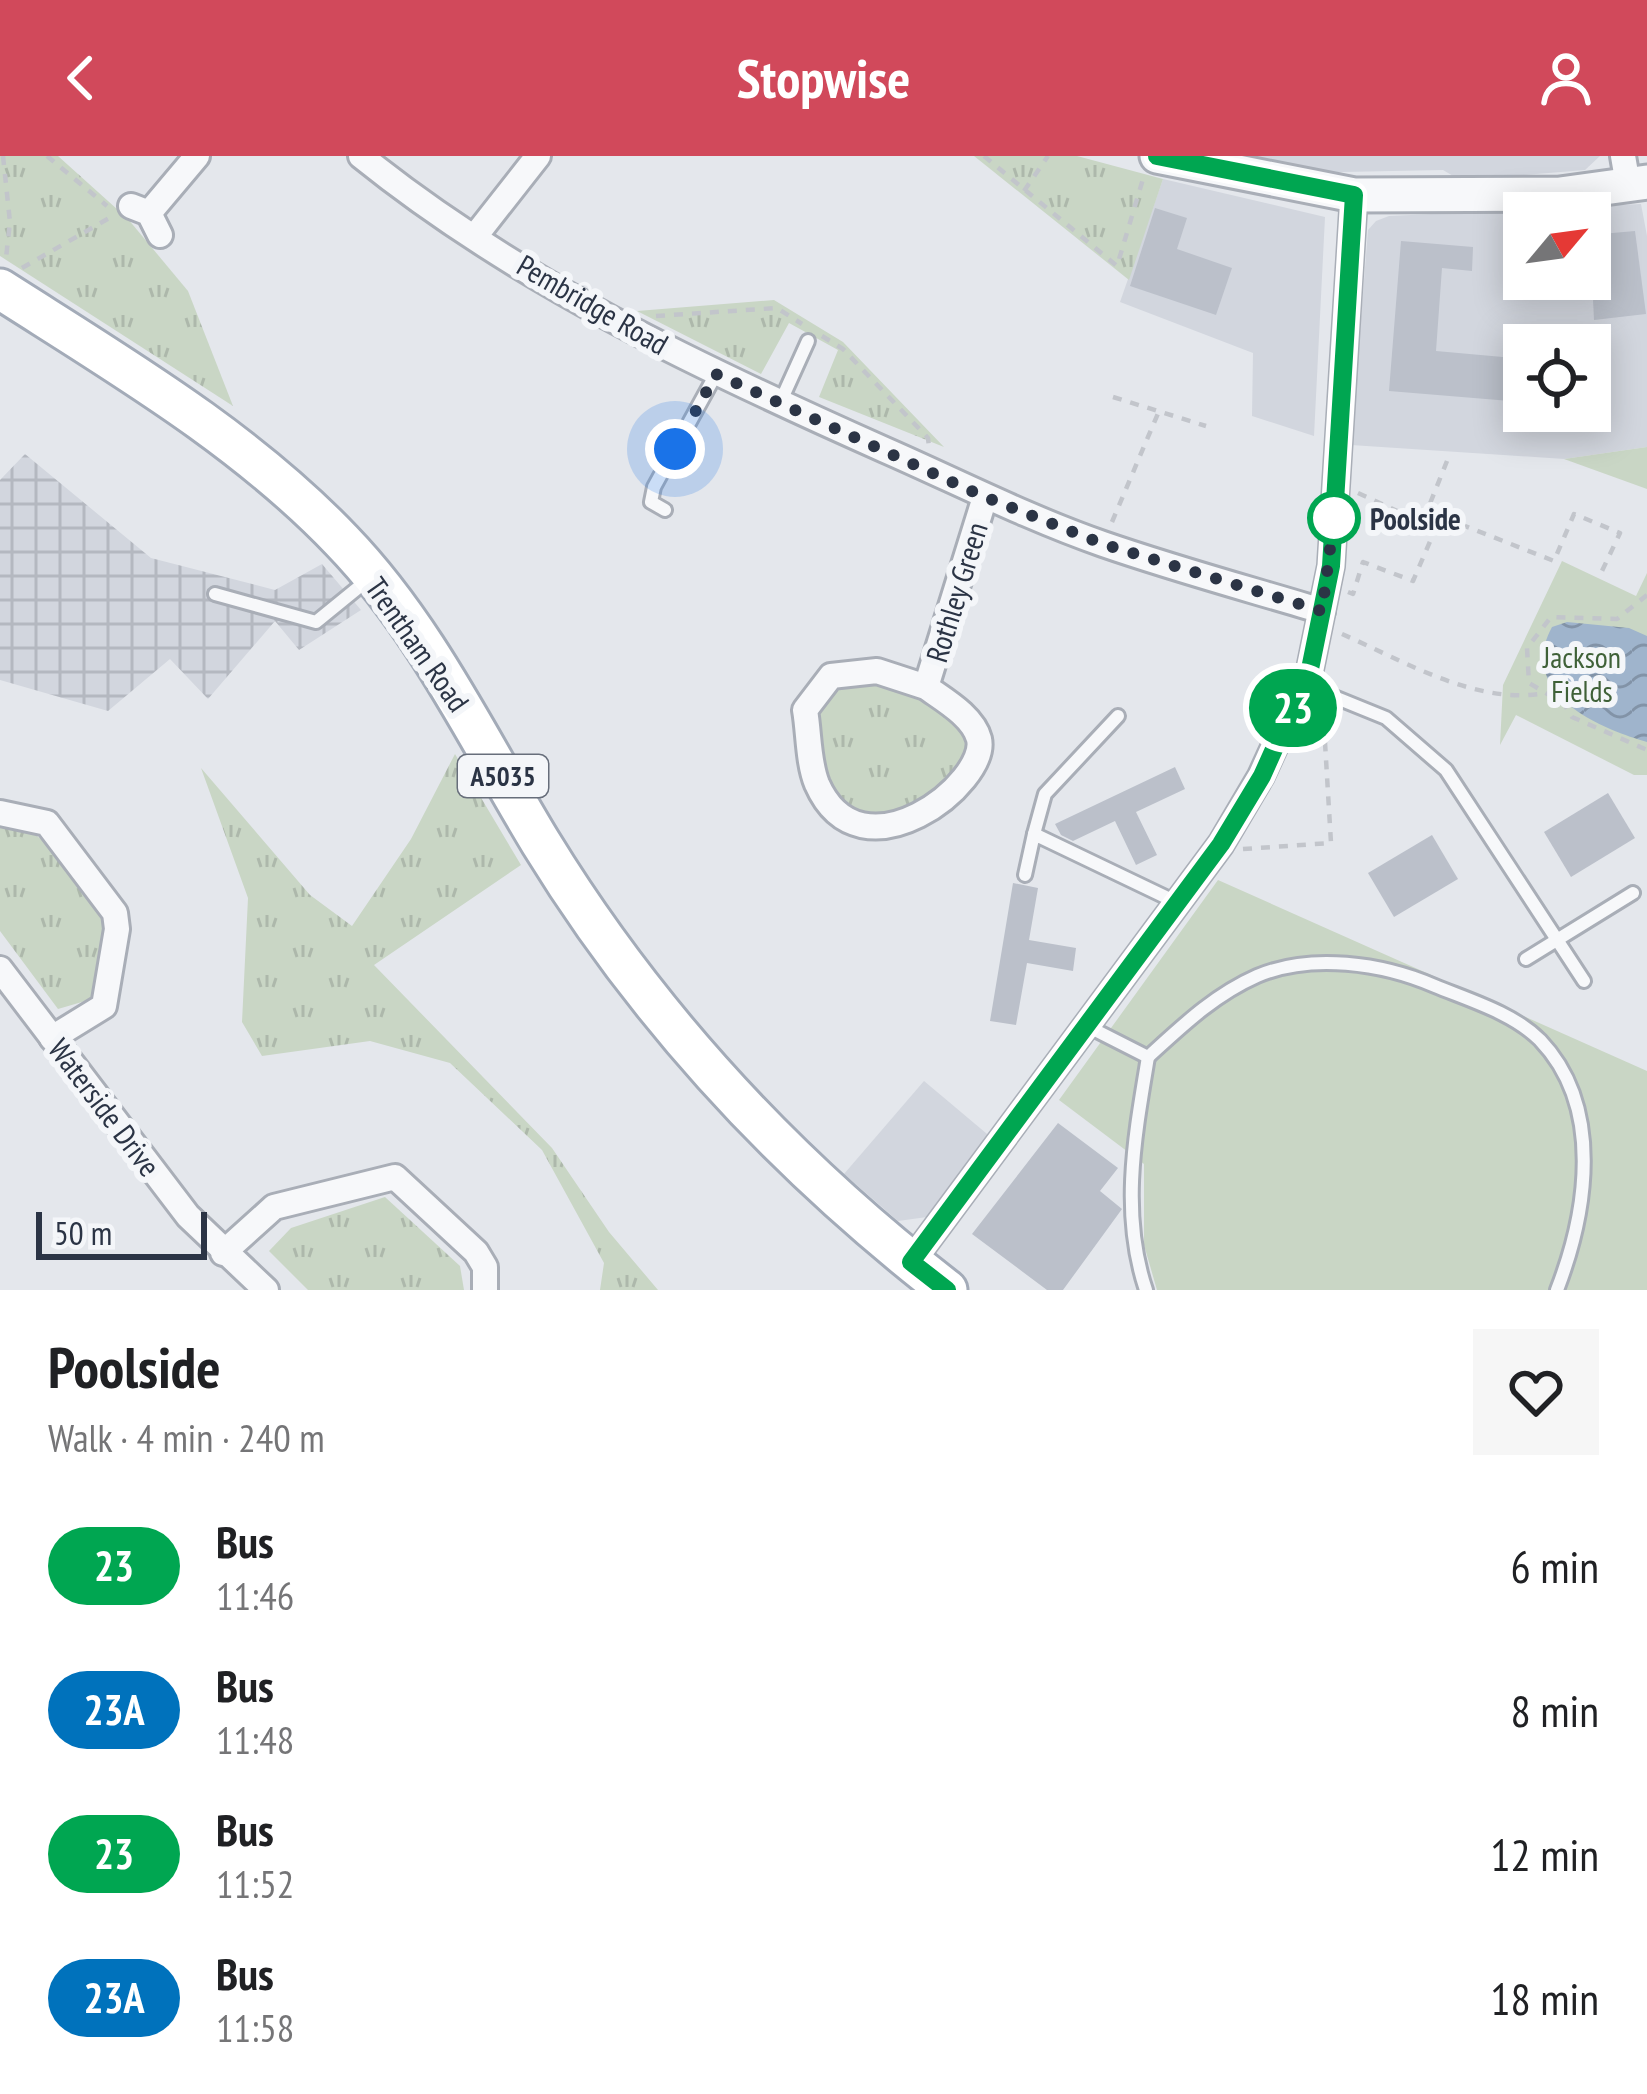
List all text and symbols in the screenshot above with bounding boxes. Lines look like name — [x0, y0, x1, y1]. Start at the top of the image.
text: Stopwise — [737, 43, 910, 113]
icon: back — [48, 45, 114, 111]
icon: person — [1533, 45, 1599, 111]
north arrow — [1503, 192, 1611, 300]
map controls — [1503, 192, 1611, 432]
street label: Pembridge Road — [510, 245, 676, 363]
button: locate — [1503, 324, 1611, 432]
your location — [645, 419, 705, 479]
marker: Poolside — [1309, 493, 1359, 543]
place label: Poolside — [1370, 499, 1461, 538]
street label: Rothley Green — [916, 517, 996, 667]
street label: Trentham Road — [358, 569, 478, 719]
park label: Jackson Fields — [1542, 637, 1621, 710]
line badge: 23 — [1239, 669, 1347, 747]
text: 23 — [1273, 680, 1313, 735]
road number: A5035 — [458, 755, 548, 797]
street label: Waterside Drive — [40, 1030, 170, 1184]
scale bar — [36, 1206, 207, 1259]
text: 50 m — [54, 1211, 112, 1254]
button: heart — [1473, 1329, 1599, 1455]
text: Poolside — [48, 1330, 221, 1404]
text: Walk · 4 min · 240 m — [48, 1412, 325, 1463]
text: Bus — [216, 1512, 274, 1570]
text: 6 min — [1510, 1537, 1599, 1595]
text: 23 — [94, 1538, 134, 1593]
text: 11:46 — [216, 1570, 294, 1621]
text: Bus — [216, 1656, 274, 1714]
text: 8 min — [1510, 1681, 1599, 1739]
text: 23A — [83, 1682, 145, 1737]
text: 11:48 — [216, 1714, 294, 1765]
text: Bus — [216, 1800, 274, 1858]
text: 12 min — [1490, 1825, 1599, 1883]
text: 23 — [94, 1826, 134, 1881]
text: 11:52 — [216, 1858, 294, 1909]
text: Bus — [216, 1944, 274, 2002]
text: 18 min — [1490, 1969, 1599, 2027]
text: 23A — [83, 1970, 145, 2025]
text: 11:58 — [216, 2002, 294, 2053]

